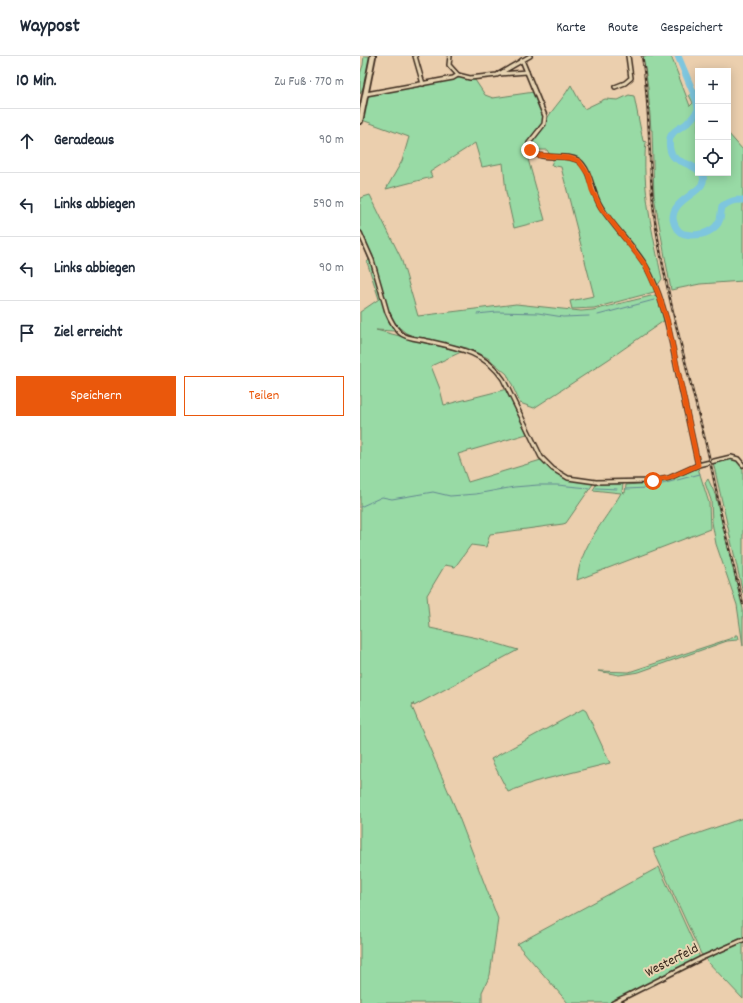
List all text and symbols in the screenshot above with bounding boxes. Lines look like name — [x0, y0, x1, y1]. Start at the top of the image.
text: Waypost — [20, 14, 80, 41]
text: Karte — [556, 18, 586, 38]
text: Route — [608, 18, 638, 38]
text: Gespeichert — [660, 18, 723, 38]
map controls — [695, 68, 731, 176]
button: + — [695, 68, 731, 104]
text: 10 Min. — [16, 70, 57, 94]
text: Zu Fuß · 770 m — [274, 73, 344, 92]
button: − — [695, 104, 731, 140]
icon: ahead — [16, 130, 38, 152]
text: Geradeaus — [54, 130, 114, 152]
text: 90 m — [319, 131, 344, 150]
button: locate — [695, 140, 731, 176]
route end — [521, 141, 539, 159]
icon: left — [16, 194, 38, 216]
text: Links abbiegen — [54, 194, 135, 216]
text: 590 m — [313, 195, 344, 214]
icon: left — [16, 258, 38, 280]
text: Links abbiegen — [54, 258, 135, 280]
text: 90 m — [319, 259, 344, 278]
icon: arrive — [16, 322, 38, 344]
text: Ziel erreicht — [54, 322, 122, 344]
button: Speichern — [16, 376, 176, 416]
button: Teilen — [184, 376, 344, 416]
route start — [644, 472, 662, 490]
street label: Westerfeld — [642, 939, 702, 983]

